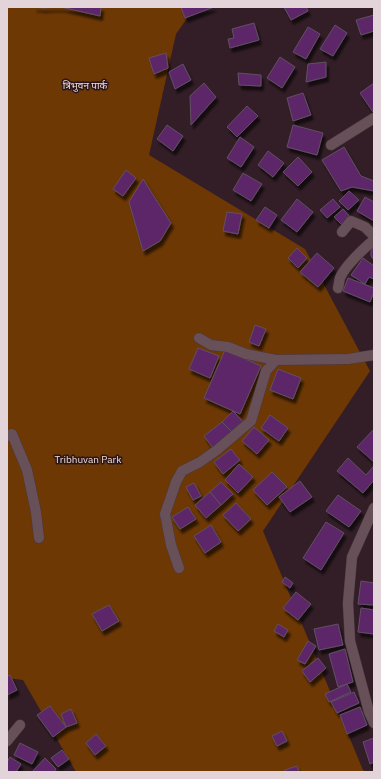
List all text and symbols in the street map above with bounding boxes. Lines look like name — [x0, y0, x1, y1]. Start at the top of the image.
park label: त्रिभुवन पार्क — [63, 79, 108, 92]
park label: Tribhuvan Park — [54, 453, 122, 466]

